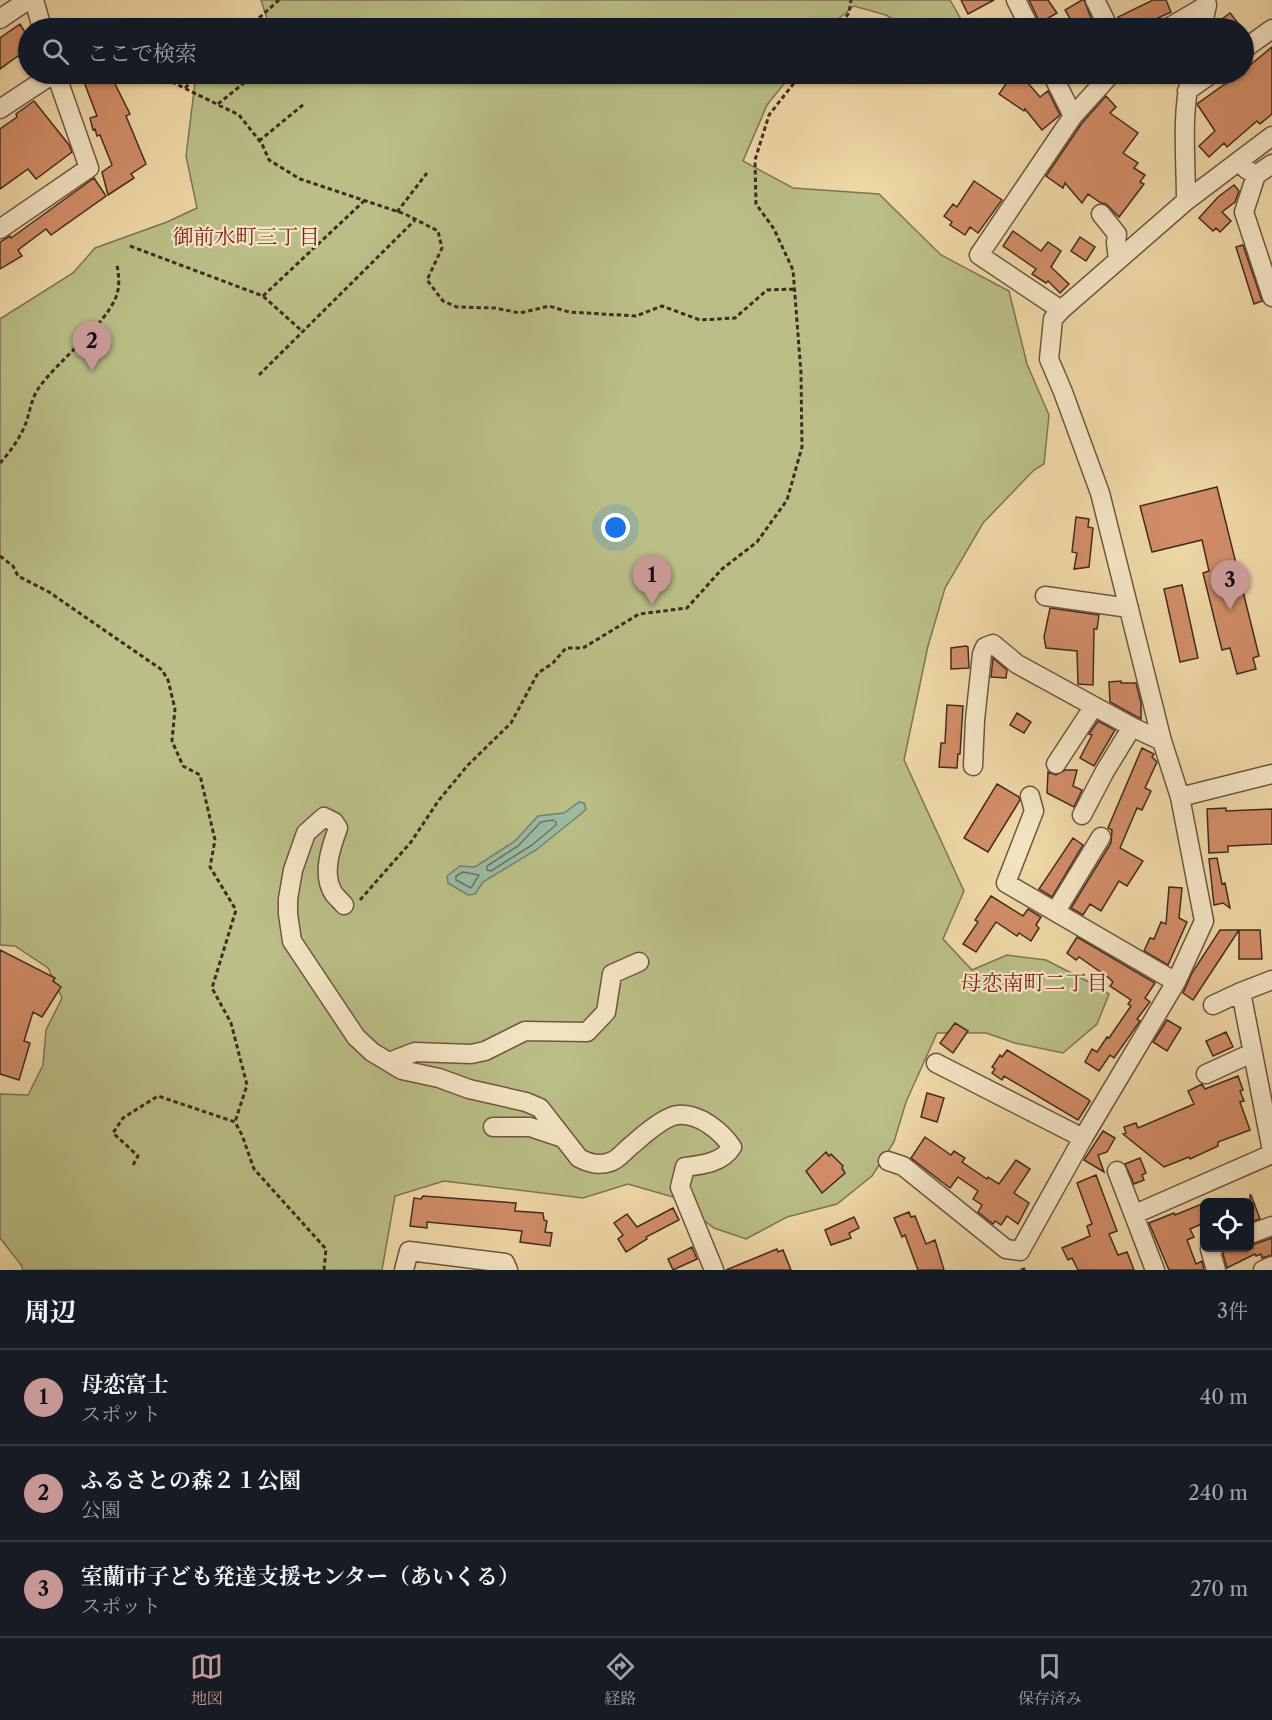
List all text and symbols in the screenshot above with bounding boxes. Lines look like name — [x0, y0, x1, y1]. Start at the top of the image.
search box — [18, 18, 1254, 84]
icon: search — [39, 35, 72, 68]
text: ここで検索 — [87, 40, 197, 67]
district label: 御前水町三丁目 — [173, 224, 320, 249]
pin: 2 — [72, 322, 112, 371]
your location — [601, 513, 630, 542]
pin: 1 — [632, 556, 672, 605]
pin: 3 — [1210, 560, 1250, 610]
district label: 母恋南町二丁目 — [961, 970, 1108, 995]
map controls — [1200, 1198, 1254, 1252]
button: locate — [1200, 1198, 1254, 1252]
text: 周辺 — [24, 1296, 76, 1328]
text: 3件 — [1217, 1299, 1248, 1323]
text: 母恋富士 — [81, 1371, 169, 1398]
text: 1 — [39, 1385, 48, 1409]
text: 40 m — [1200, 1385, 1248, 1409]
text: スポット — [81, 1402, 161, 1426]
text: ふるさとの森２１公園 — [81, 1467, 301, 1494]
text: 2 — [38, 1481, 49, 1505]
text: 240 m — [1188, 1481, 1248, 1505]
text: 公園 — [81, 1498, 121, 1522]
text: 室蘭市子ども発達支援センター（あいくる） — [81, 1563, 520, 1590]
text: 3 — [38, 1577, 49, 1601]
text: 270 m — [1190, 1577, 1248, 1601]
text: スポット — [81, 1594, 161, 1618]
tab: 地図 — [190, 1650, 223, 1709]
tab: 経路 — [604, 1650, 637, 1709]
tab: 保存済み — [1018, 1650, 1082, 1709]

